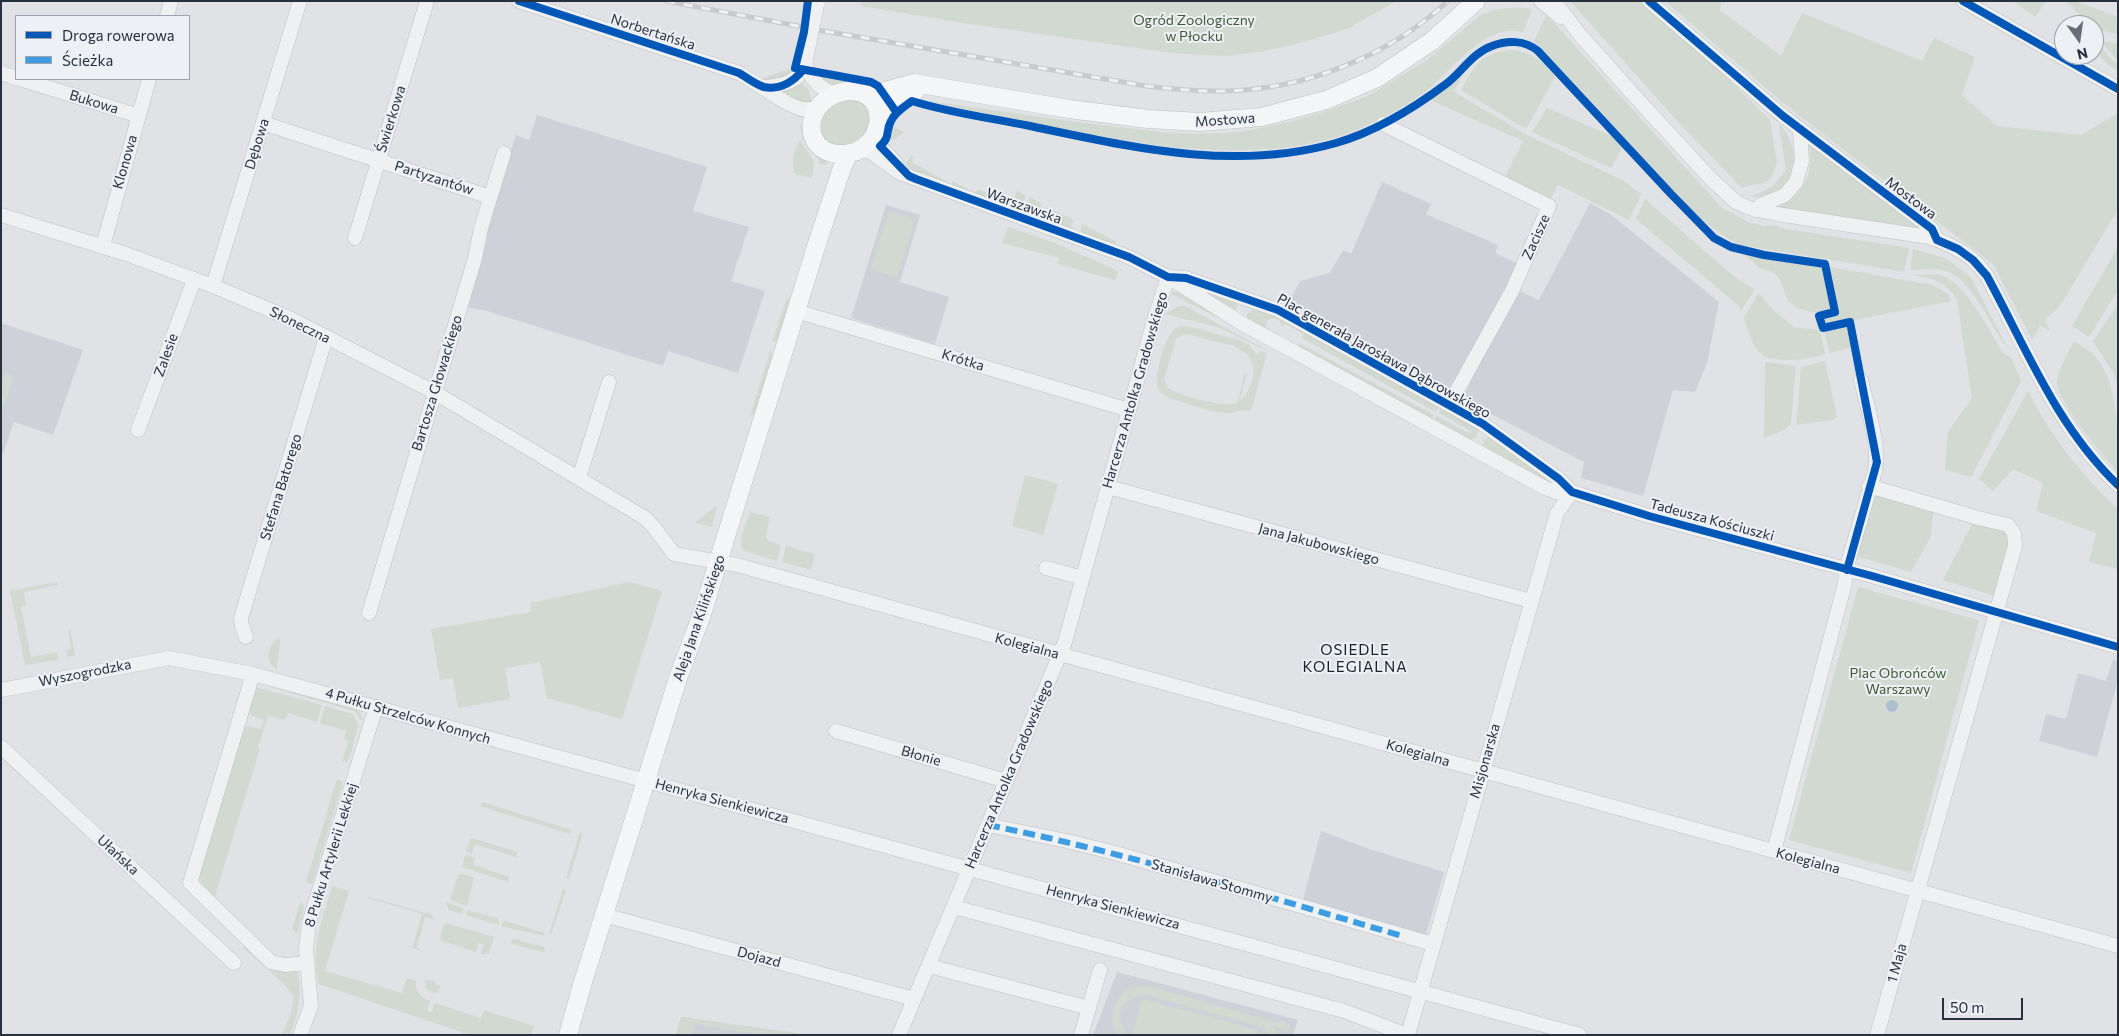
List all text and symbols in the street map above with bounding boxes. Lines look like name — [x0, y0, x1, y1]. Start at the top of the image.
street label: Norbertańska — [608, 10, 698, 54]
park label: Ogród Zoologiczny w Płocku — [1133, 12, 1255, 44]
legend — [15, 15, 190, 80]
north arrow — [2054, 15, 2104, 65]
text: Droga rowerowa — [62, 26, 175, 44]
text: N — [2075, 45, 2090, 64]
text: Ścieżka — [62, 51, 113, 69]
street label: Świerkowa — [373, 83, 409, 155]
street label: Bukowa — [67, 87, 121, 117]
street label: Mostowa — [1194, 110, 1256, 130]
street label: Dębowa — [241, 116, 273, 172]
street label: Klonowa — [109, 133, 141, 191]
street label: Partyzantów — [392, 157, 476, 199]
street label: Mostowa — [1882, 173, 1940, 223]
street label: Warszawska — [984, 185, 1064, 227]
street label: Zacisze — [1519, 212, 1553, 262]
street label: Harcerza Antolka Gradowskiego — [1099, 290, 1171, 490]
street label: Plac generała Jarosława Dąbrowskiego — [1274, 290, 1494, 422]
street label: Słoneczna — [267, 303, 333, 347]
street label: Bartosza Głowackiego — [408, 313, 466, 453]
street label: Zalesie — [150, 331, 182, 379]
street label: Krótka — [940, 346, 986, 374]
street label: Stefana Batorego — [257, 432, 305, 542]
street label: Tadeusza Kościuszki — [1648, 495, 1776, 545]
street label: Jana Jakubowskiego — [1257, 520, 1381, 568]
street label: Aleja Jana Kilińskiego — [669, 553, 729, 683]
street label: Kolegialna — [993, 629, 1061, 663]
district label: OSIEDLE KOLEGIALNA — [1301, 641, 1409, 676]
street label: Wyszogrodzka — [37, 656, 133, 690]
park label: Plac Obrońców Warszawy — [1850, 665, 1946, 698]
street label: Harcerza Antolka Gradowskiego — [961, 677, 1057, 871]
street label: 4 Pułku Strzelców Konnych — [323, 684, 493, 748]
street label: Misjonarska — [1466, 722, 1504, 800]
street label: Kolegialna — [1384, 736, 1452, 770]
street label: Błonie — [899, 742, 943, 770]
street label: Henryka Sienkiewicza — [653, 775, 791, 827]
street label: 8 Pułku Artylerii Lekkiej — [301, 781, 361, 929]
street label: Ułańska — [94, 831, 142, 879]
street label: Kolegialna — [1774, 844, 1842, 878]
street label: Stanisława Stommy — [1150, 856, 1274, 906]
street label: Henryka Sienkiewicza — [1044, 881, 1182, 933]
street label: 1 Maja — [1884, 941, 1910, 985]
street label: Dojazd — [735, 943, 783, 971]
scale bar — [1944, 988, 2025, 1020]
text: 50 m — [1950, 998, 1984, 1016]

